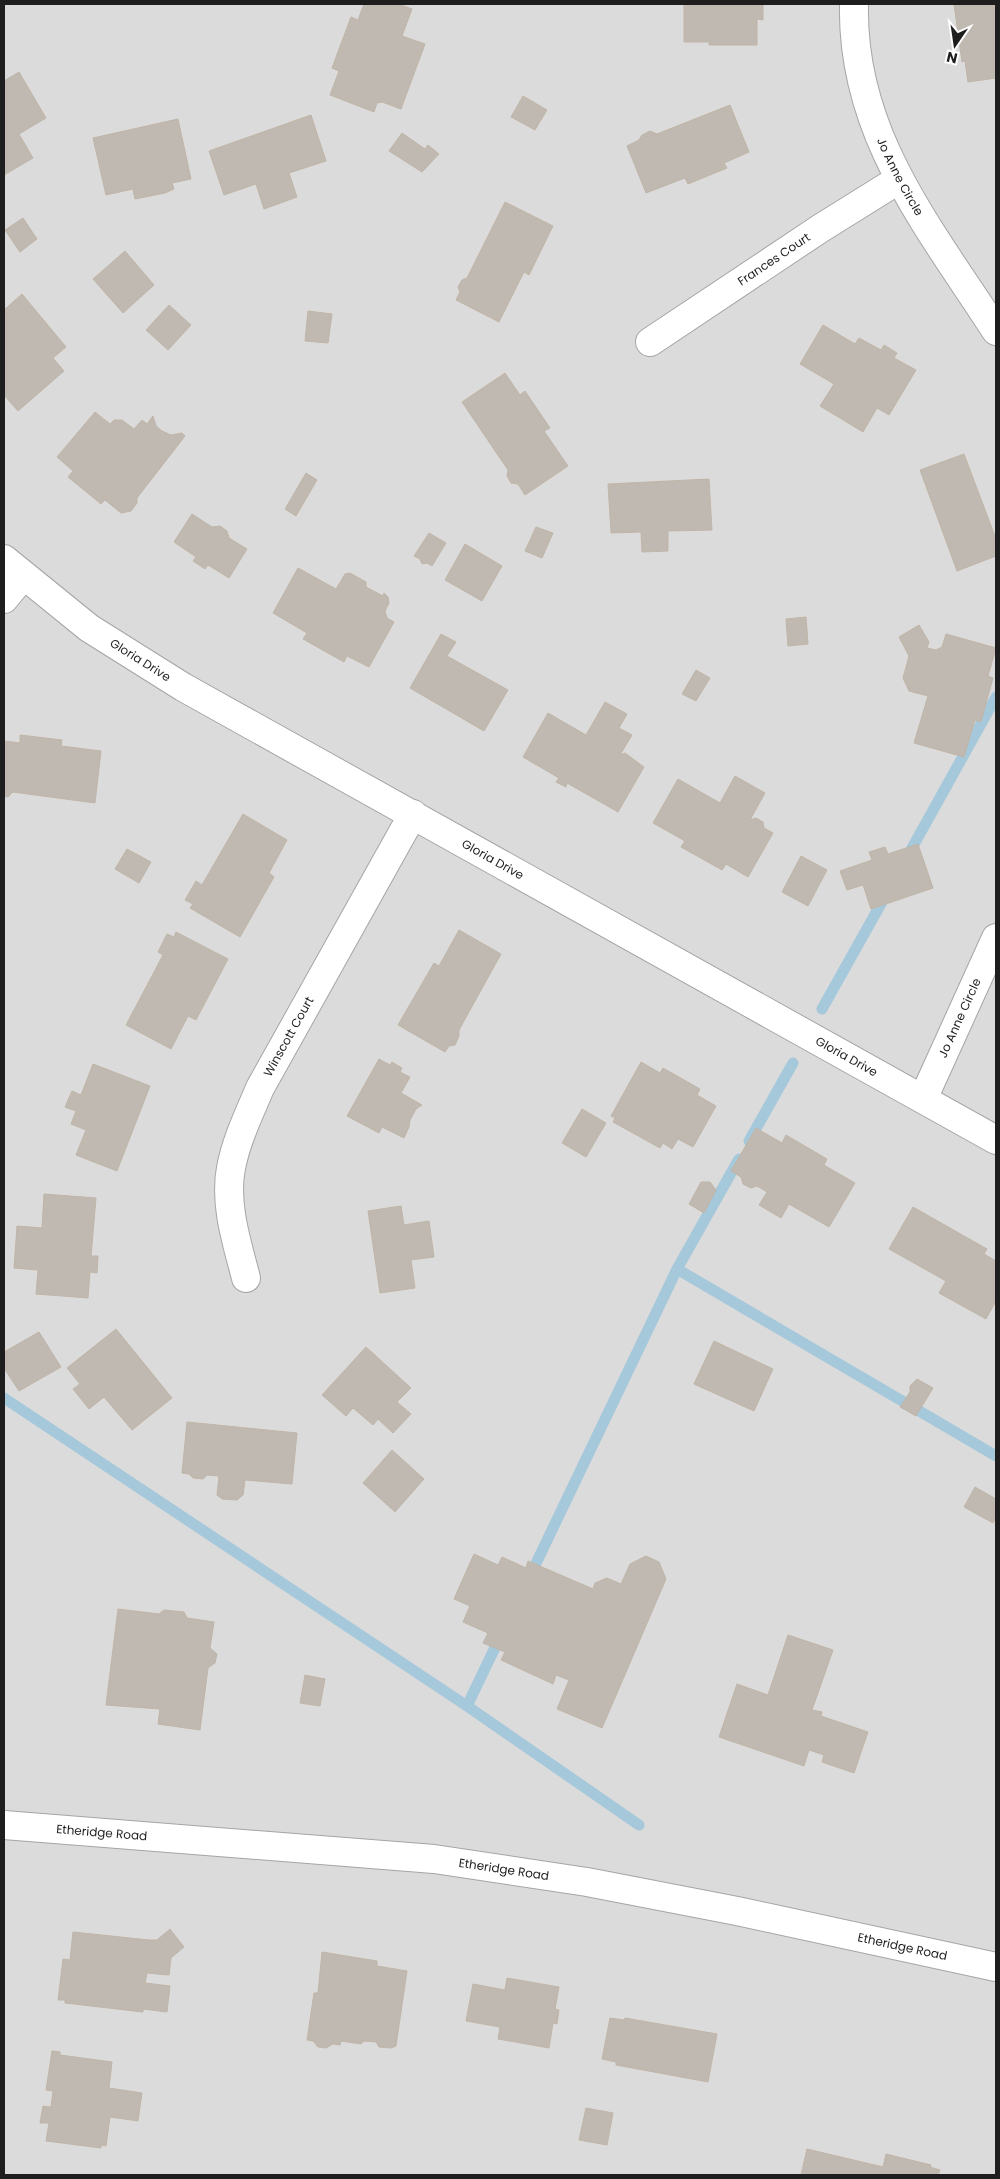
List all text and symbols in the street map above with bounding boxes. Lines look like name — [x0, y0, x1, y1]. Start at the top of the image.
north arrow — [930, 20, 980, 70]
text: N — [945, 47, 959, 69]
street label: Jo Anne Circle — [873, 135, 928, 219]
street label: Frances Court — [734, 229, 813, 289]
street label: Gloria Drive — [107, 634, 174, 685]
street label: Gloria Drive — [459, 835, 527, 883]
street label: Jo Anne Circle — [934, 975, 985, 1060]
street label: Winscott Court — [259, 993, 317, 1079]
street label: Gloria Drive — [813, 1032, 881, 1080]
street label: Etheridge Road — [56, 1820, 148, 1844]
street label: Etheridge Road — [458, 1854, 550, 1884]
street label: Etheridge Road — [856, 1928, 949, 1964]

